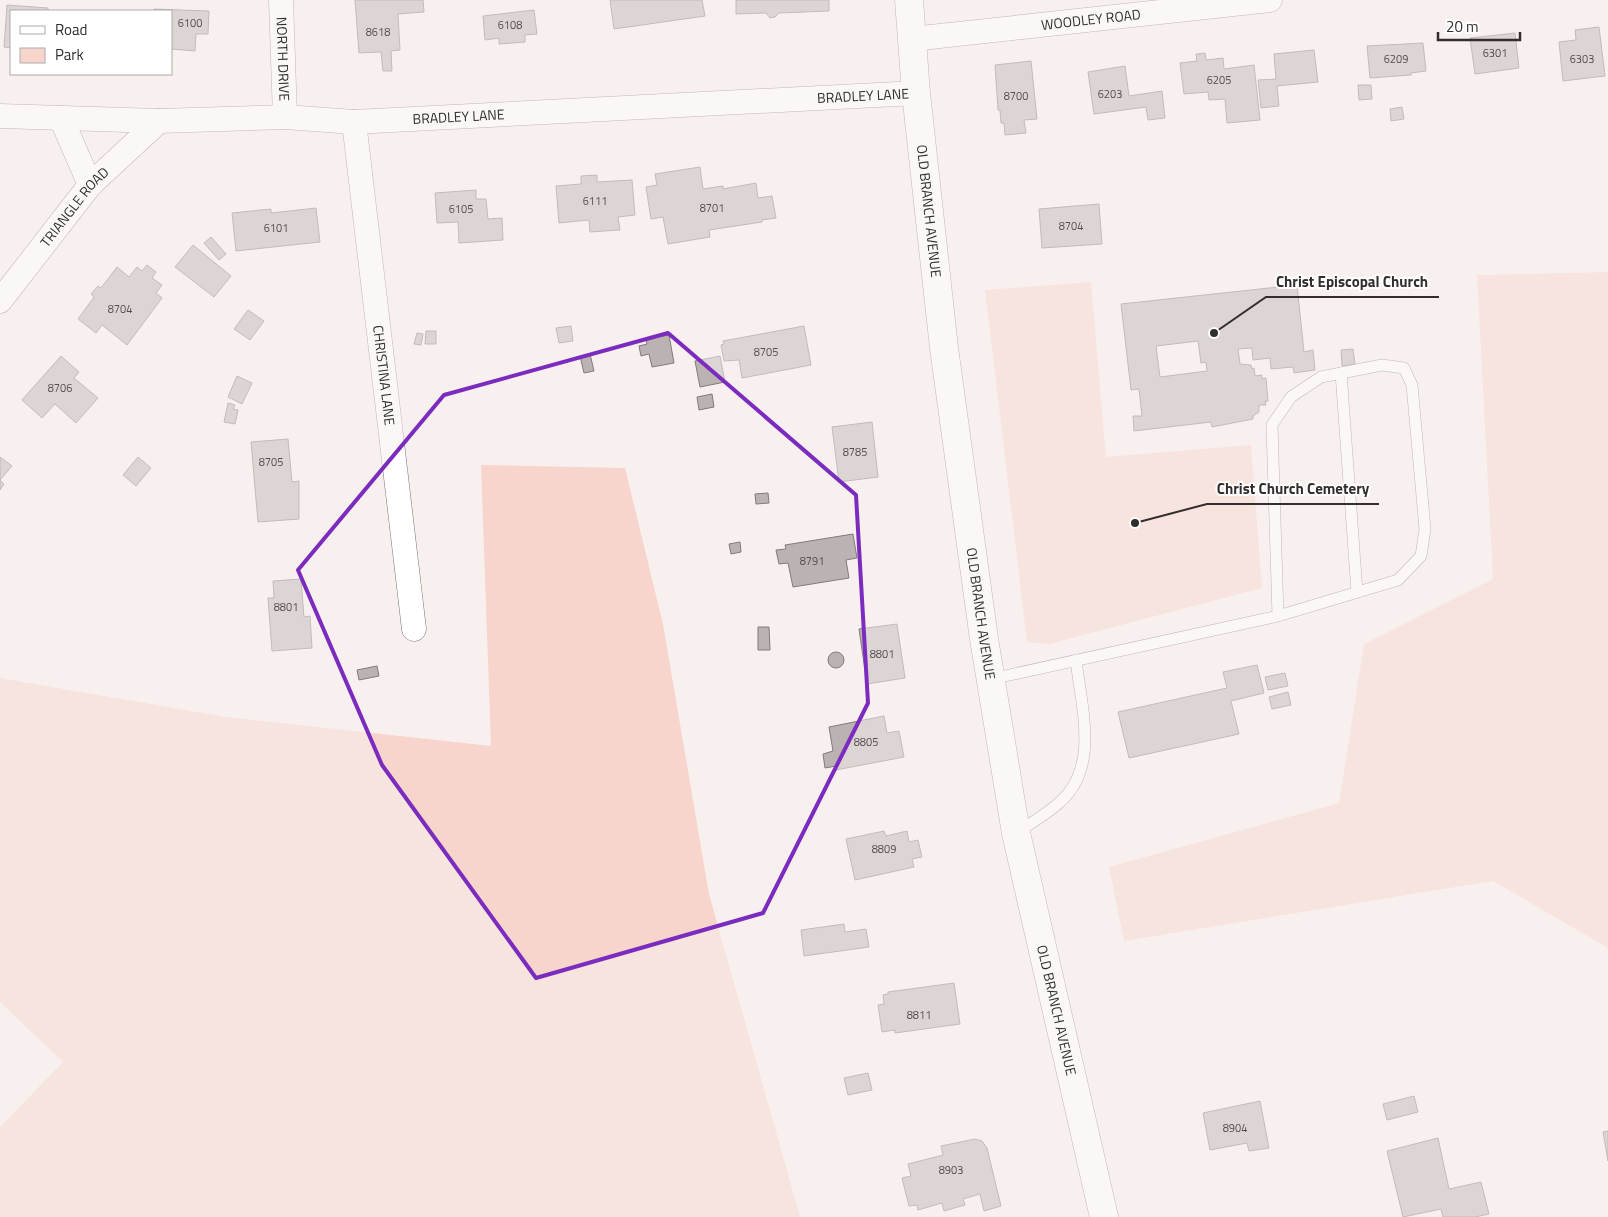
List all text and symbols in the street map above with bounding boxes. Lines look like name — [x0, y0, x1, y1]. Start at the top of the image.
street label: WOODLEY ROAD — [1040, 3, 1142, 35]
legend — [10, 10, 172, 75]
scale bar — [1438, 10, 1520, 42]
house number: 6100 — [178, 15, 202, 31]
text: 20 m — [1446, 15, 1479, 38]
street label: NORTH DRIVE — [272, 17, 295, 102]
house number: 6108 — [498, 17, 522, 33]
text: Road — [55, 18, 87, 41]
house number: 8618 — [366, 24, 390, 40]
text: Park — [55, 43, 84, 66]
house number: 6301 — [1483, 45, 1507, 61]
house number: 6209 — [1384, 51, 1408, 67]
house number: 6303 — [1570, 51, 1594, 67]
house number: 6205 — [1207, 72, 1231, 88]
street label: BRADLEY LANE — [817, 82, 910, 108]
house number: 6203 — [1098, 86, 1122, 102]
house number: 8700 — [1004, 88, 1028, 104]
street label: BRADLEY LANE — [412, 103, 505, 129]
street label: OLD BRANCH AVENUE — [912, 144, 947, 279]
street label: TRIANGLE ROAD — [35, 162, 113, 251]
house number: 6111 — [583, 193, 607, 209]
house number: 8701 — [700, 200, 724, 216]
house number: 6105 — [449, 201, 473, 217]
house number: 8704 — [1059, 218, 1083, 234]
house number: 6101 — [264, 220, 288, 236]
callout: Christ Episcopal Church — [1266, 267, 1439, 297]
text: Christ Episcopal Church — [1276, 270, 1428, 293]
house number: 8704 — [108, 301, 132, 317]
street label: CHRISTINA LANE — [368, 324, 401, 427]
house number: 8705 — [754, 344, 778, 360]
house number: 8706 — [48, 380, 72, 396]
house number: 8785 — [843, 444, 867, 460]
house number: 8705 — [259, 454, 283, 470]
callout: Christ Church Cemetery — [1207, 474, 1379, 504]
text: Christ Church Cemetery — [1217, 477, 1370, 500]
street label: OLD BRANCH AVENUE — [962, 546, 1002, 681]
house number: 8791 — [800, 553, 824, 569]
house number: 8801 — [274, 599, 298, 615]
house number: 8801 — [870, 646, 894, 662]
house number: 8805 — [854, 734, 878, 750]
house number: 8809 — [872, 841, 896, 857]
street label: OLD BRANCH AVENUE — [1032, 943, 1082, 1078]
house number: 8811 — [907, 1007, 931, 1023]
house number: 8904 — [1223, 1120, 1247, 1136]
house number: 8903 — [939, 1162, 963, 1178]

